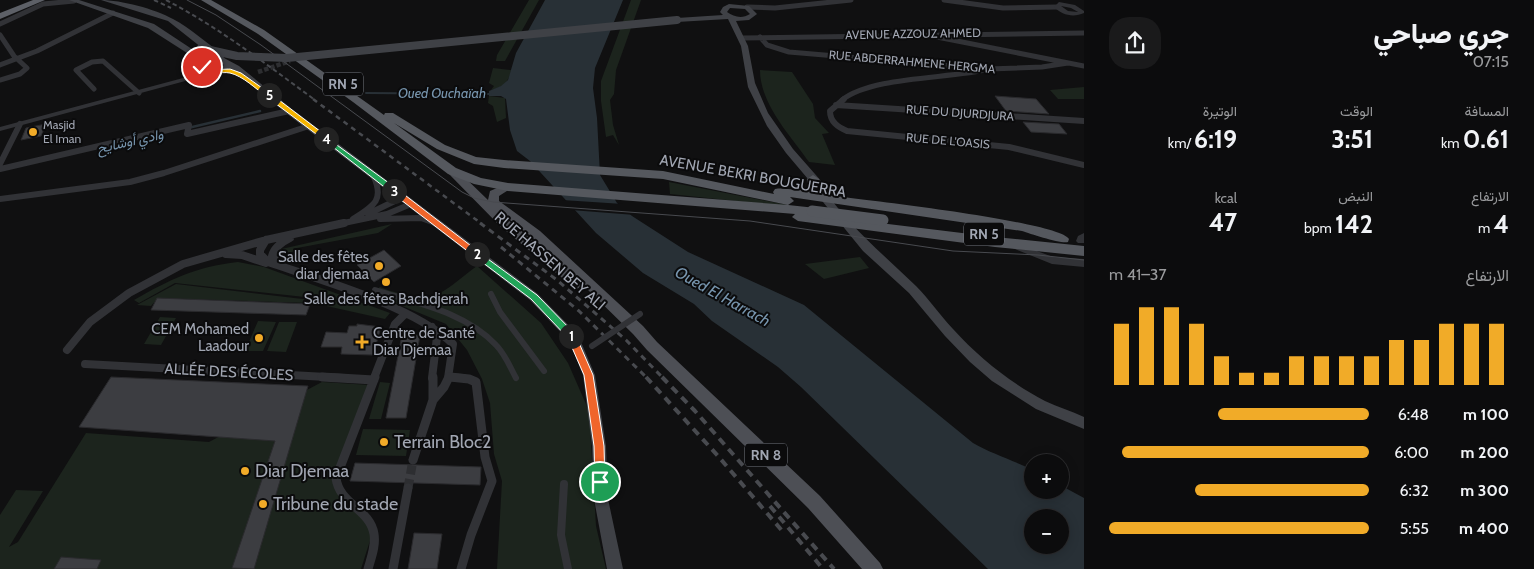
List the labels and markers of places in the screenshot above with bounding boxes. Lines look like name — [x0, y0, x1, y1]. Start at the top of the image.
pin — [181, 46, 223, 88]
pin: 5 — [256, 82, 282, 108]
place label: Masjid El Iman — [43, 117, 81, 146]
marker: Masjid El Iman — [27, 126, 39, 138]
pin: 4 — [314, 126, 338, 152]
pin: 3 — [382, 178, 406, 204]
pin: 2 — [464, 242, 490, 266]
place label: Salle des fêtes diar djemaa — [278, 248, 370, 283]
marker: Salle des fêtes diar djemaa — [373, 260, 385, 272]
marker: Salle des fêtes Bachdjerah — [380, 276, 392, 288]
place label: Salle des fêtes Bachdjerah — [304, 290, 468, 308]
place label: CEM Mohamed Laadour — [151, 320, 249, 355]
place label: Centre de Santé Diar Djemaa — [373, 324, 475, 359]
pin: 1 — [558, 324, 584, 348]
marker: CEM Mohamed Laadour — [253, 332, 265, 344]
marker: Centre de Santé Diar Djemaa — [355, 335, 369, 349]
place label: Terrain Bloc2 — [394, 431, 492, 453]
marker: Terrain Bloc2 — [378, 436, 390, 448]
place label: Diar Djemaa — [255, 460, 350, 482]
pin — [579, 461, 621, 503]
marker: Diar Djemaa — [239, 465, 251, 477]
place label: Tribune du stade — [273, 493, 398, 515]
marker: Tribune du stade — [257, 498, 269, 510]

